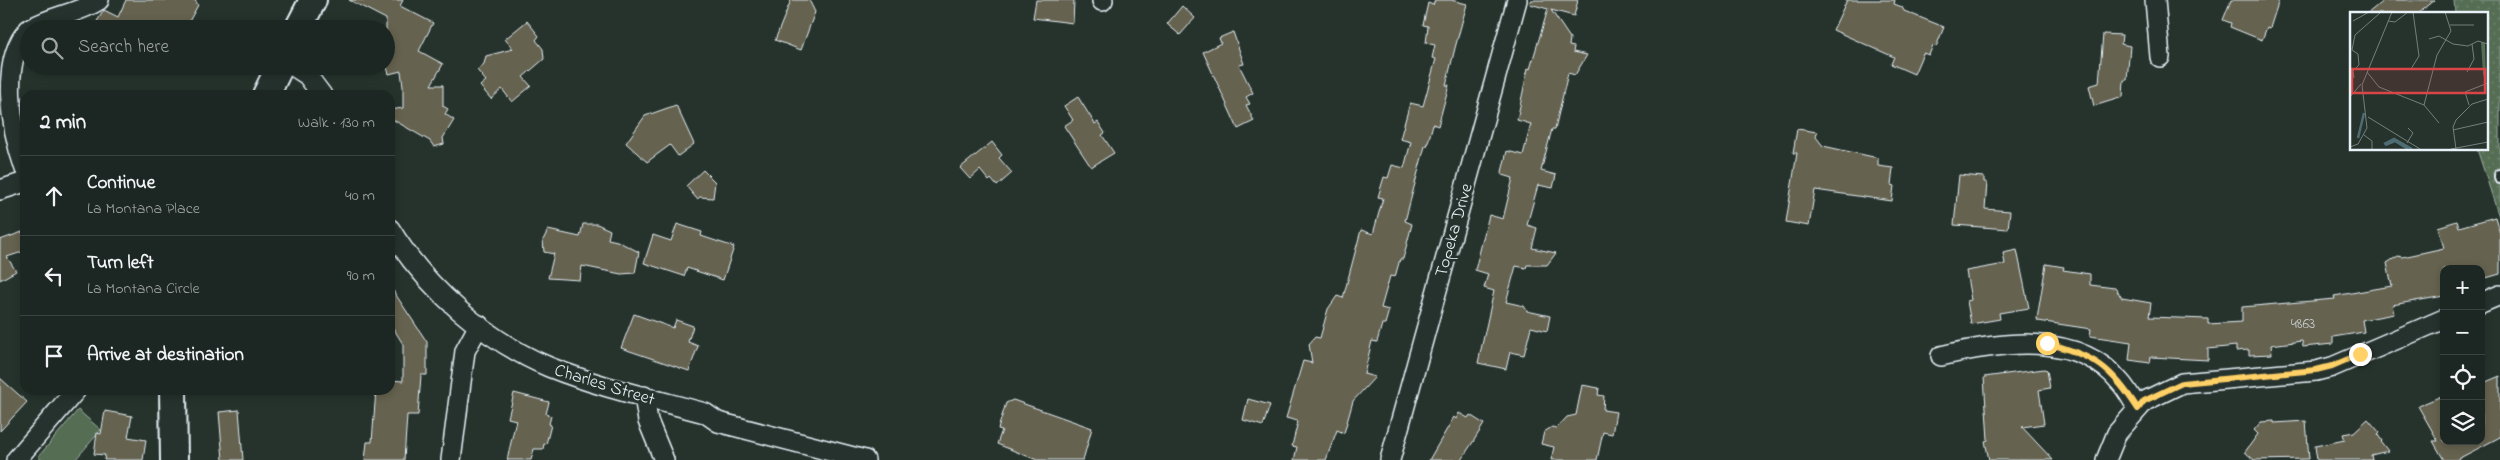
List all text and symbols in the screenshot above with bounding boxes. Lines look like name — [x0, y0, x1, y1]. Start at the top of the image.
inset map — [2350, 12, 2488, 150]
search box — [20, 20, 395, 75]
icon: search — [38, 34, 66, 62]
text: Search here — [78, 34, 169, 61]
text: 2 min — [40, 108, 86, 138]
text: Walk · 130 m — [298, 111, 375, 135]
text: Continue — [87, 170, 155, 197]
street label: Topeka Drive — [1429, 180, 1481, 281]
icon: ahead — [40, 182, 68, 210]
text: 40 m — [345, 184, 375, 208]
text: La Montana Place — [87, 197, 200, 221]
text: Turn left — [87, 250, 154, 277]
icon: left — [40, 262, 68, 290]
text: 90 m — [347, 264, 375, 288]
map controls — [2440, 265, 2485, 445]
button: + — [2440, 265, 2485, 310]
text: La Montana Circle — [87, 277, 200, 301]
button: − — [2440, 310, 2485, 355]
house number: 4863 — [2291, 313, 2315, 335]
route start — [2036, 332, 2059, 355]
icon: arrive — [40, 342, 68, 370]
text: Arrive at destination — [87, 342, 244, 369]
route end — [2349, 343, 2372, 366]
button: locate — [2440, 355, 2485, 400]
street label: Charles Street — [551, 358, 658, 414]
button: layers — [2440, 400, 2485, 445]

